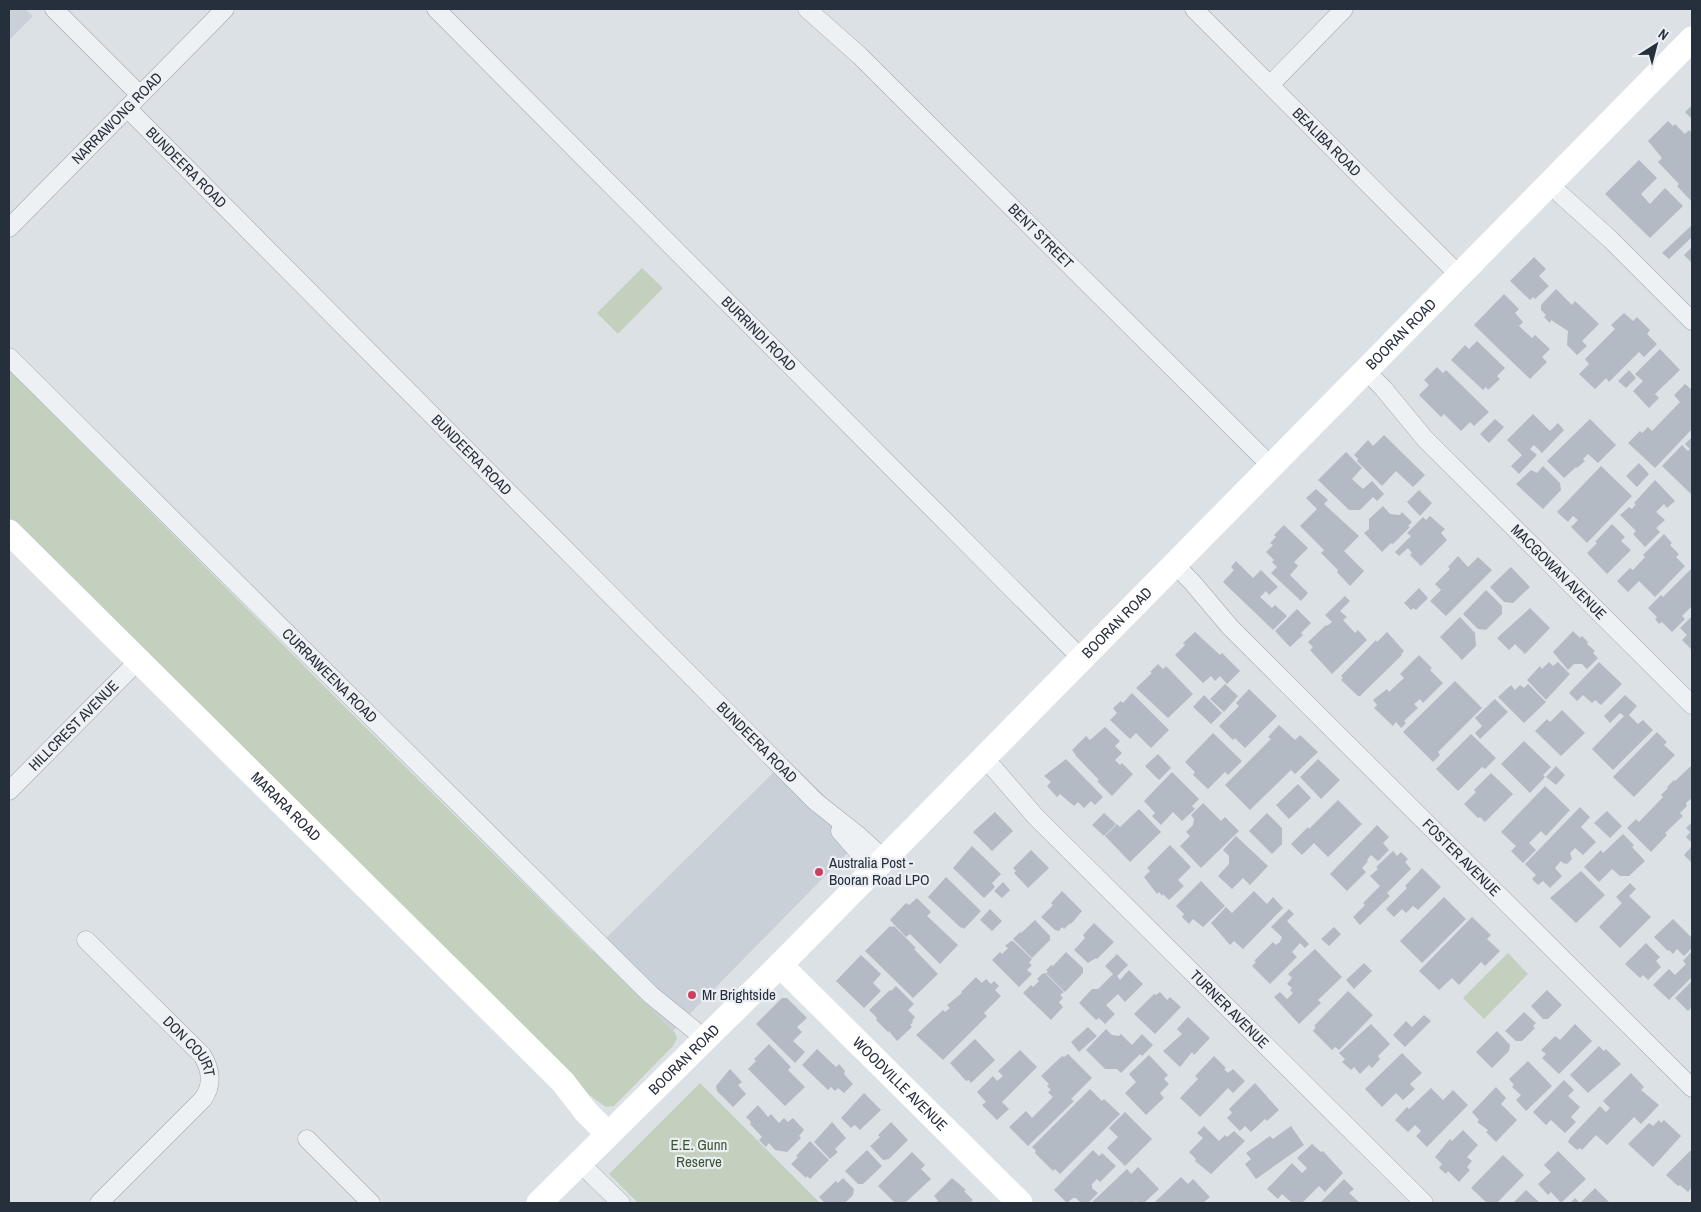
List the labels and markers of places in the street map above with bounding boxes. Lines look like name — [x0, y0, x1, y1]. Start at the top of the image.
place label: Australia Post - Booran Road LPO — [828, 852, 930, 890]
marker: Australia Post - Booran Road LPO — [813, 866, 825, 878]
place label: Mr Brightside — [702, 984, 776, 1005]
marker: Mr Brightside — [686, 989, 698, 1001]

